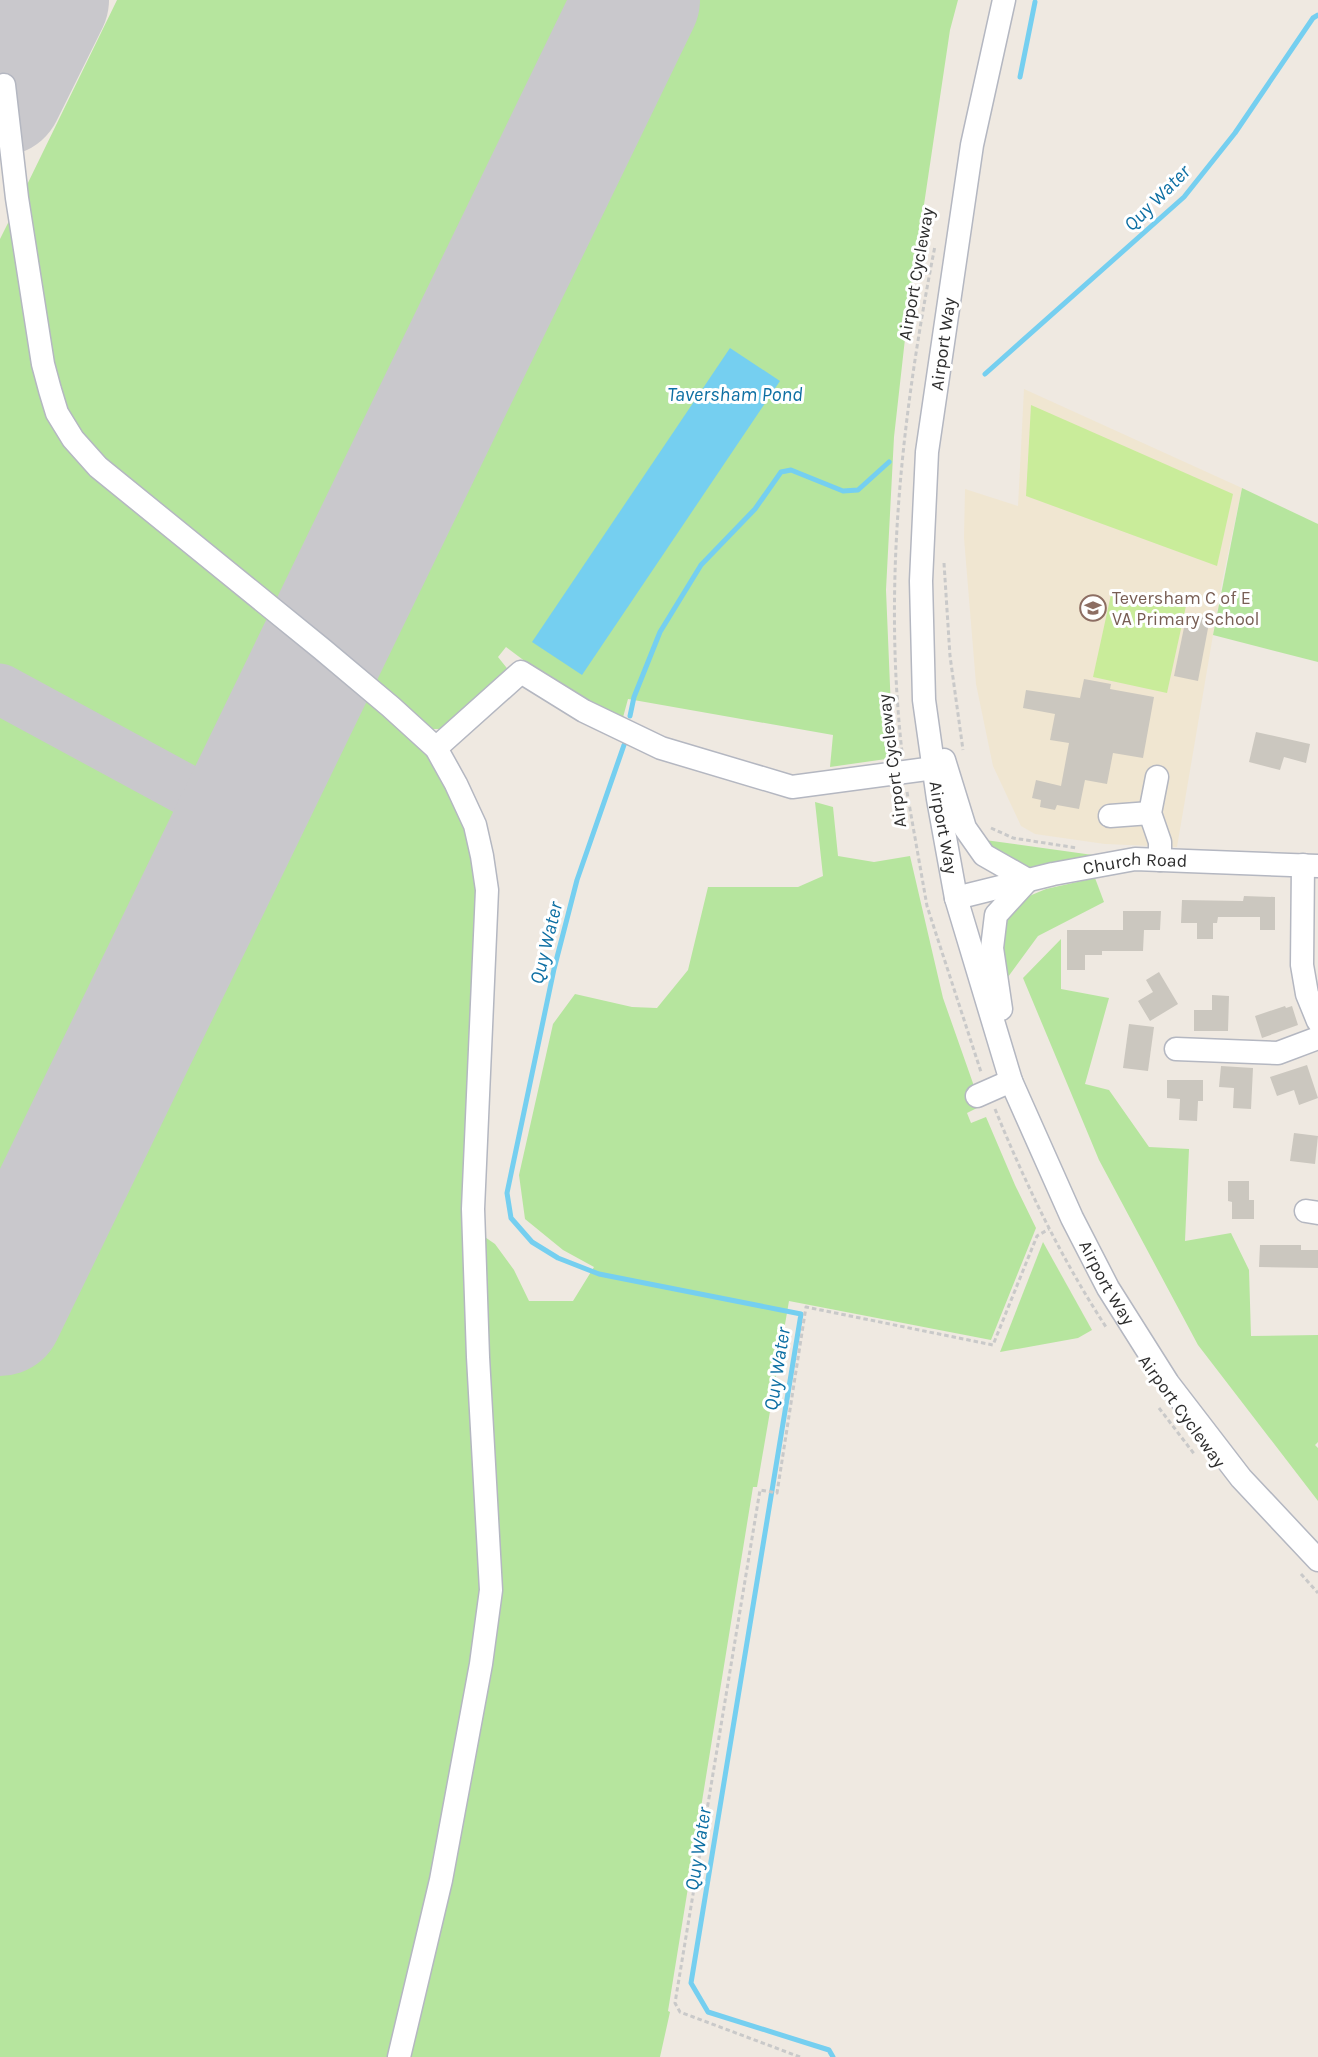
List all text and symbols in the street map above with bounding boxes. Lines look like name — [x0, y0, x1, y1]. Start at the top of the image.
water label: Quy Water — [1119, 159, 1196, 236]
street label: Airport Cycleway — [893, 205, 939, 342]
street label: Airport Way — [926, 295, 961, 392]
water label: Taversham Pond — [667, 383, 803, 406]
place label: Teversham C of E VA Primary School — [1112, 587, 1260, 630]
school or university icon: Teversham C of E VA Primary School — [1078, 593, 1108, 623]
street label: Airport Cycleway — [873, 692, 911, 829]
street label: Airport Way — [925, 780, 963, 876]
street label: Church Road — [1081, 848, 1188, 879]
water label: Quy Water — [525, 898, 568, 987]
street label: Airport Way — [1074, 1236, 1140, 1330]
water label: Quy Water — [759, 1325, 795, 1412]
street label: Airport Cycleway — [1134, 1350, 1231, 1472]
water label: Quy Water — [680, 1805, 716, 1892]

